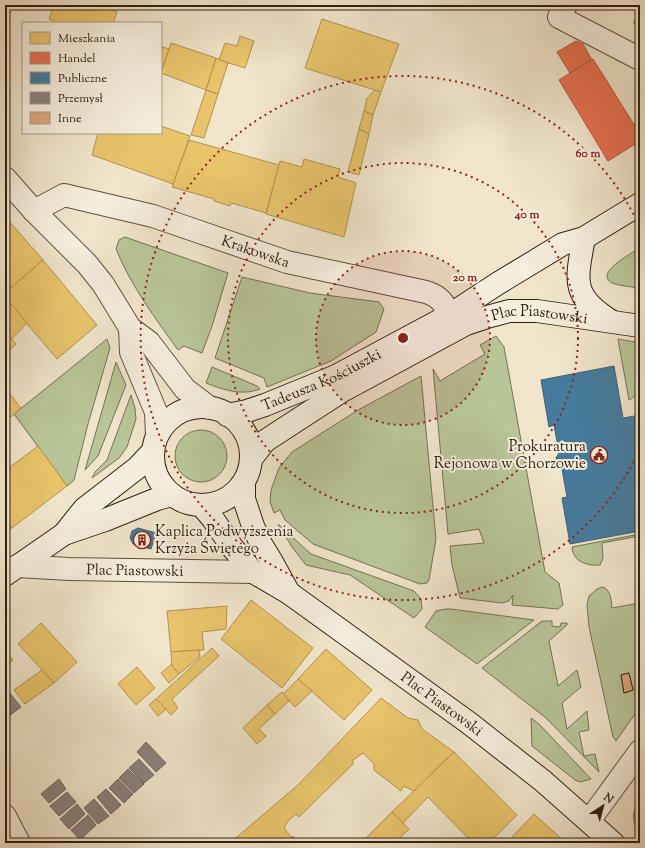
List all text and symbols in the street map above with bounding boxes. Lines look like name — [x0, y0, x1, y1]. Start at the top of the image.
legend — [22, 22, 162, 134]
text: Mieszkania — [58, 30, 116, 48]
text: Handel — [58, 50, 96, 68]
text: Publiczne — [58, 70, 108, 88]
text: Przemysł — [58, 90, 103, 108]
text: Inne — [58, 110, 82, 128]
text: 60 m — [576, 145, 600, 163]
text: 40 m — [514, 206, 539, 224]
street label: Krakowska — [218, 231, 292, 274]
text: 20 m — [453, 269, 477, 287]
street label: Plac Piastowski — [489, 302, 589, 330]
centre of rings — [396, 331, 410, 345]
street label: Tadeusza Kościuszki — [259, 345, 386, 417]
place label: Prokuratura Rejonowa w Chorzowie — [434, 437, 586, 475]
public building icon: Prokuratura Rejonowa w Chorzowie — [589, 445, 609, 465]
place label: Kaplica Podwyższenia Krzyża Świętego — [155, 522, 294, 560]
building icon: Kaplica Podwyższenia Krzyża Świętego — [132, 530, 152, 550]
street label: Plac Piastowski — [86, 560, 184, 583]
street label: Plac Piastowski — [396, 668, 487, 742]
north arrow — [583, 786, 623, 826]
text: N — [599, 789, 617, 808]

